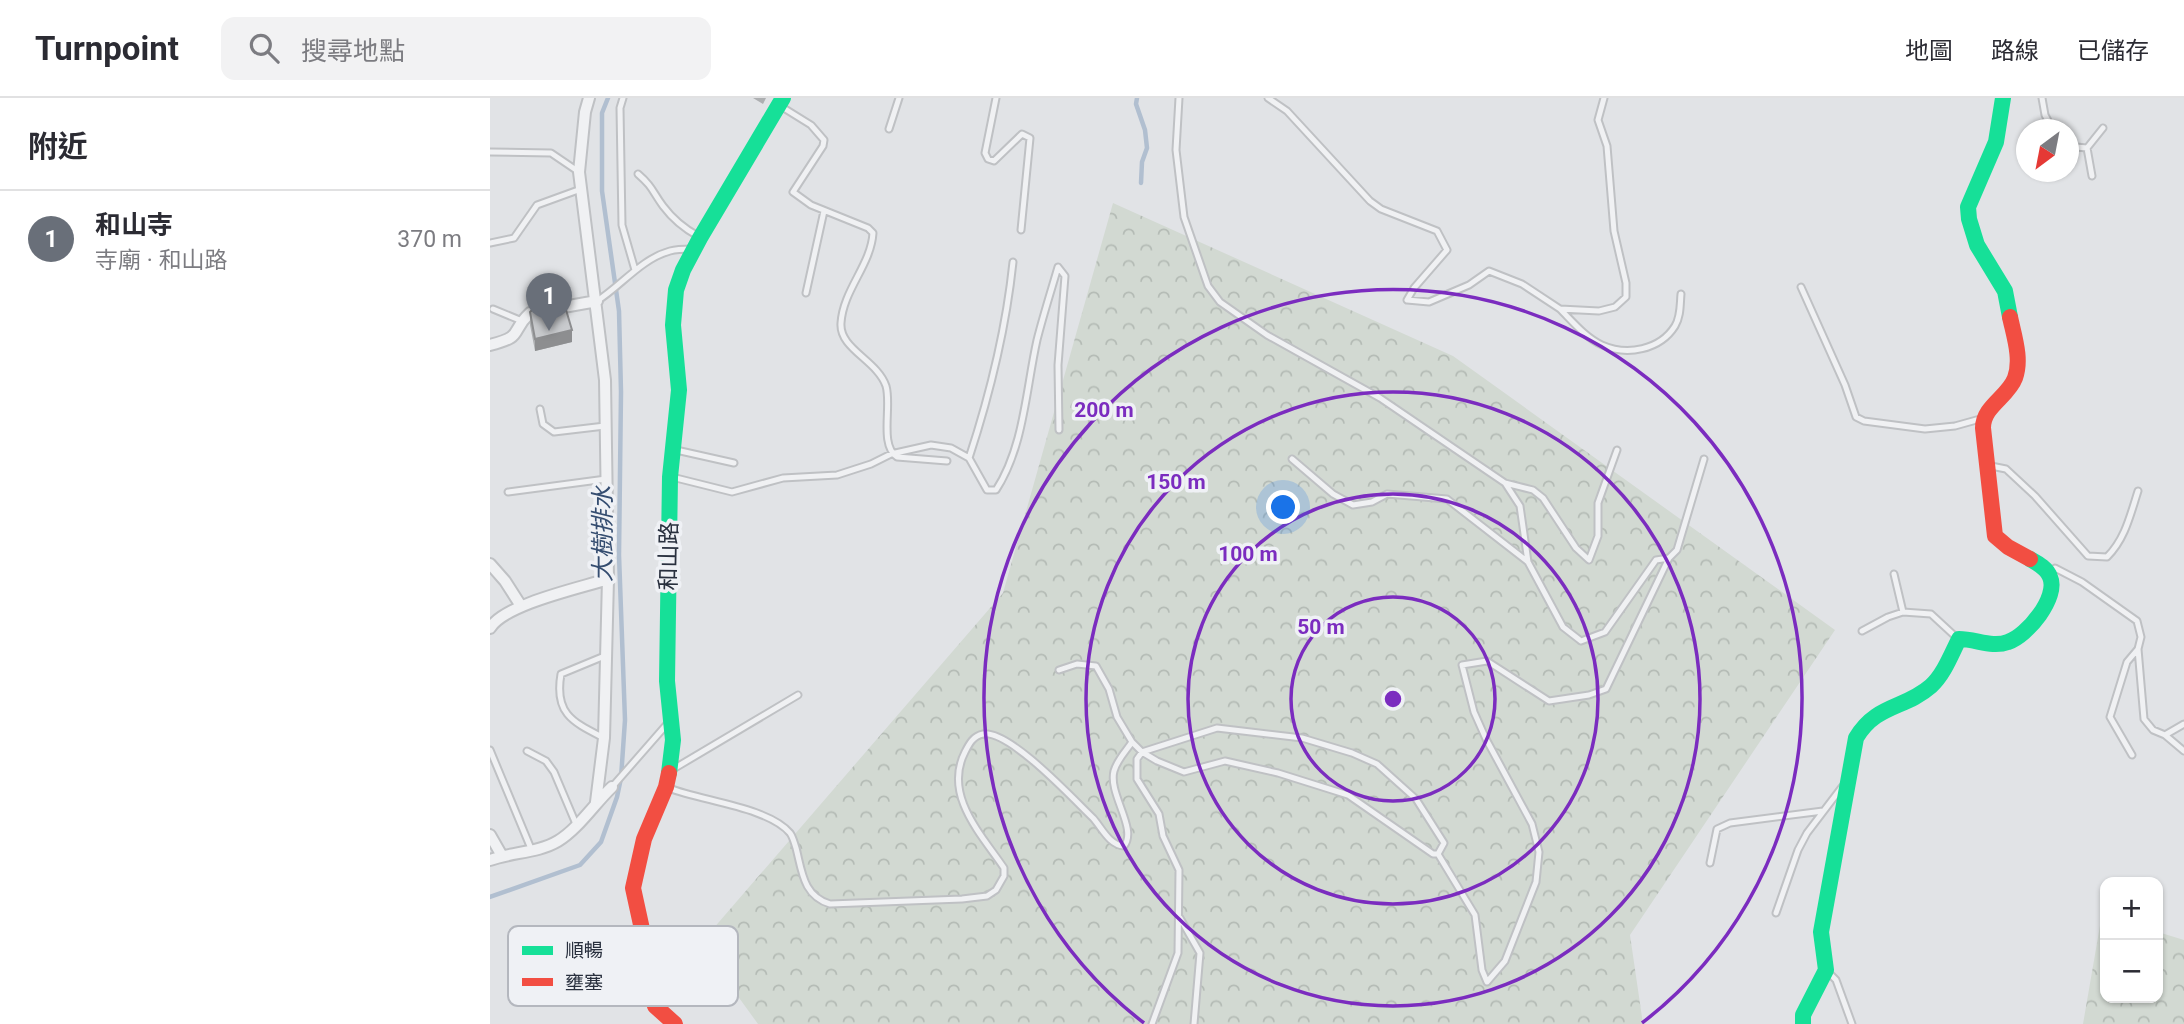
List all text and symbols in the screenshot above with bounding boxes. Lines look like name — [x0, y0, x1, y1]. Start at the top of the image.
search box — [221, 17, 711, 80]
text: Turnpoint — [35, 29, 179, 68]
icon: search — [245, 29, 283, 67]
text: 搜尋地點 — [301, 36, 405, 66]
text: 地圖 — [1905, 37, 1953, 65]
text: 路線 — [1991, 37, 2039, 65]
text: 已儲存 — [2077, 37, 2149, 65]
north arrow — [2016, 119, 2079, 182]
text: 附近 — [28, 129, 88, 164]
text: 和山寺 — [95, 210, 173, 240]
text: 1 — [44, 226, 58, 253]
text: 370 m — [397, 226, 462, 253]
text: 寺廟 · 和山路 — [95, 247, 227, 274]
pin: 1 — [526, 273, 572, 331]
text: 200 m — [1074, 398, 1134, 422]
text: 150 m — [1146, 470, 1206, 494]
water label: 大樹排水 — [589, 485, 617, 582]
your location — [1266, 490, 1300, 524]
street label: 和山路 — [655, 521, 683, 591]
text: 100 m — [1218, 542, 1278, 566]
text: 50 m — [1297, 615, 1345, 639]
centre of rings — [1381, 687, 1405, 711]
map controls — [2100, 877, 2163, 1003]
button: + — [2100, 877, 2163, 940]
legend — [508, 926, 738, 1006]
text: 順暢 — [565, 939, 603, 962]
button: − — [2100, 940, 2163, 1003]
text: 壅塞 — [565, 971, 603, 994]

